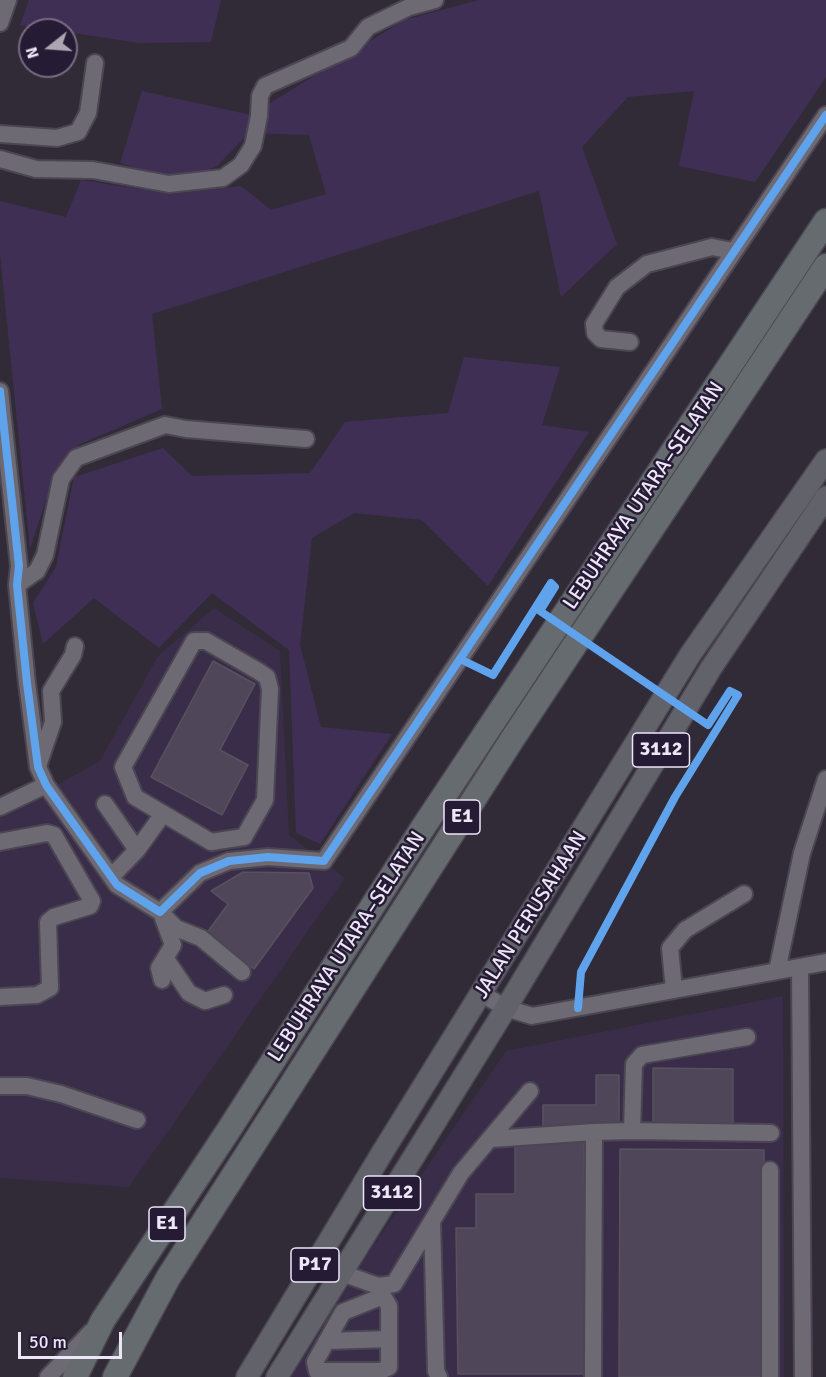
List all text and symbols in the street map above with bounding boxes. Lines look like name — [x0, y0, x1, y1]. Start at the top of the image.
north arrow — [18, 18, 78, 78]
text: N — [22, 44, 44, 61]
street label: LEBUHRAYA UTARA–SELATAN — [558, 377, 730, 615]
road number: 3112 — [632, 733, 690, 767]
road number: E1 — [444, 800, 480, 834]
street label: JALAN PERUSAHAAN — [469, 826, 593, 1004]
street label: LEBUHRAYA UTARA–SELATAN — [263, 827, 431, 1067]
road number: 3112 — [364, 1176, 420, 1210]
road number: E1 — [149, 1207, 185, 1241]
road number: P17 — [291, 1248, 339, 1282]
scale bar — [21, 1320, 124, 1358]
text: 50 m — [29, 1331, 67, 1353]

